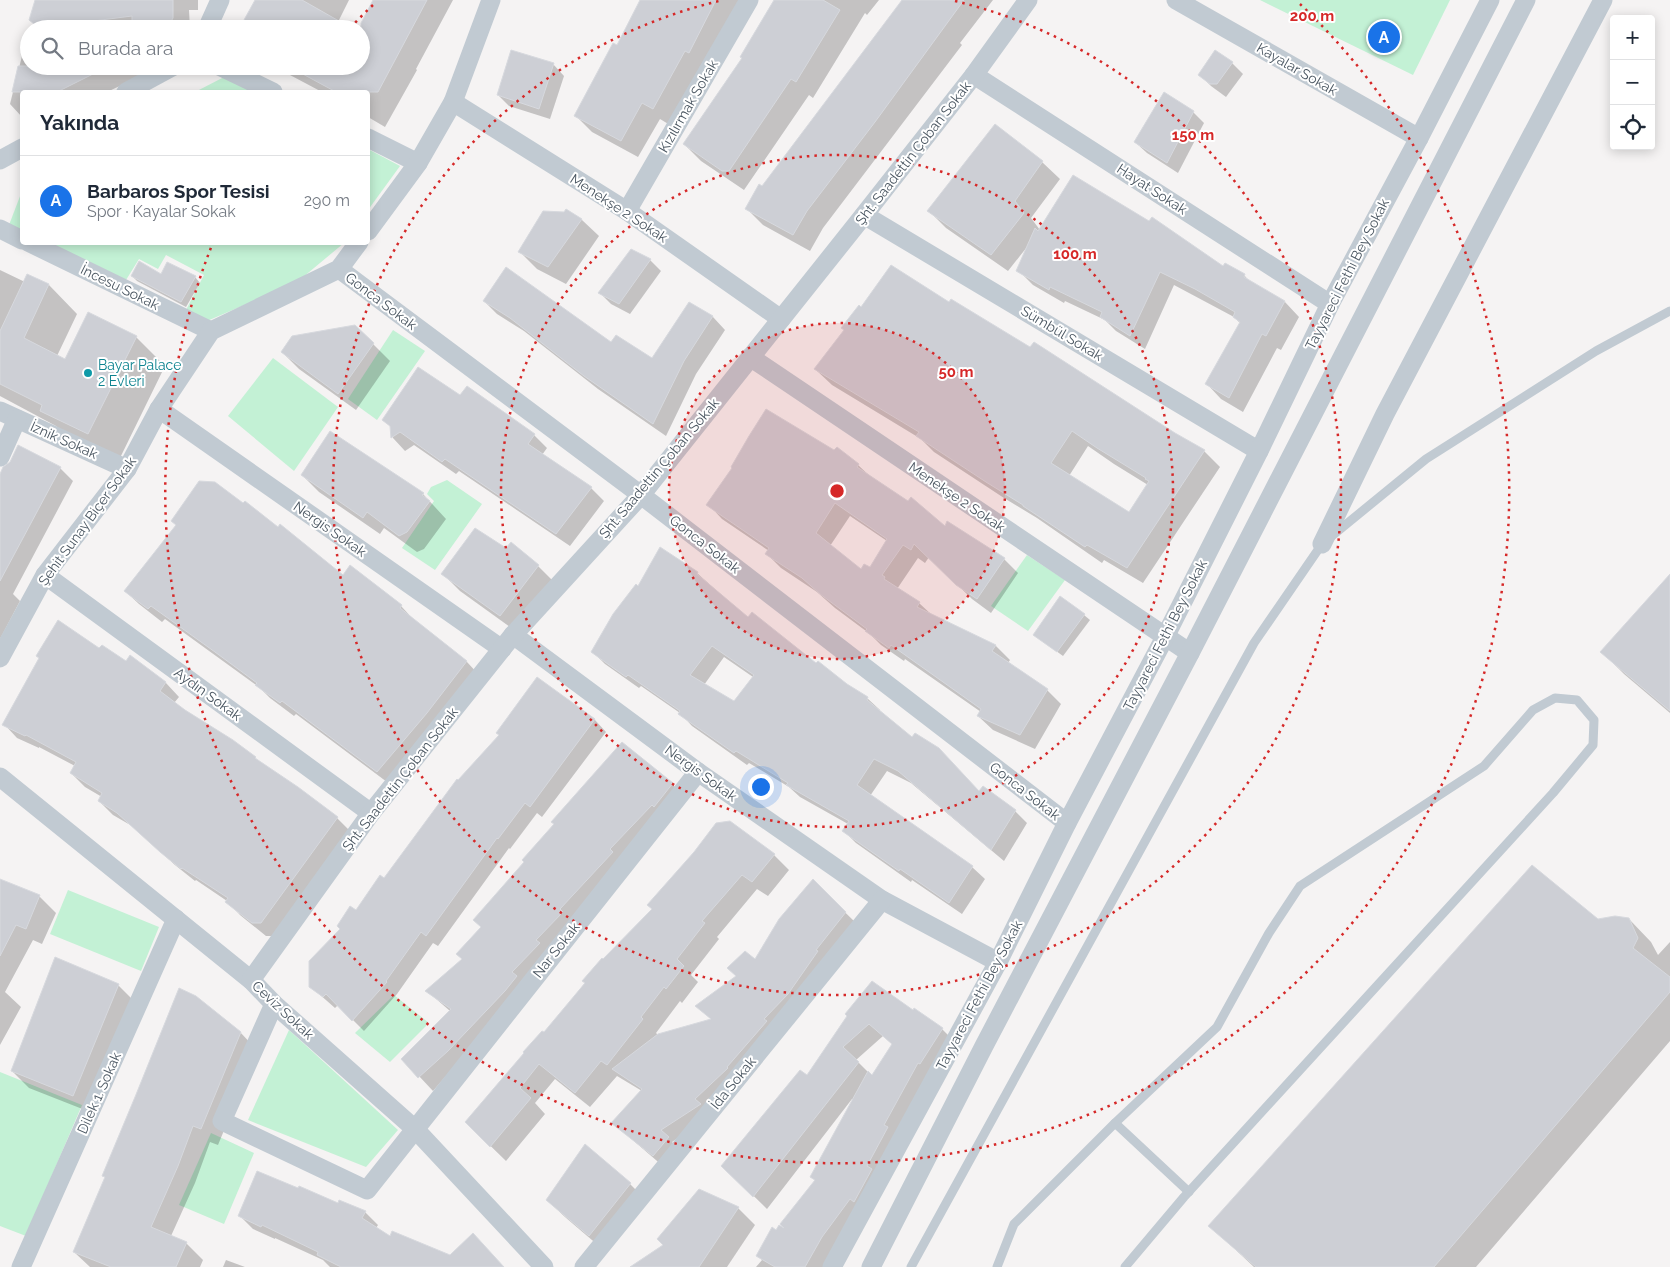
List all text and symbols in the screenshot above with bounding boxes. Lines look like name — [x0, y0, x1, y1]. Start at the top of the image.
text: 200 m — [1290, 7, 1334, 25]
map controls — [1610, 15, 1655, 150]
button: + — [1610, 15, 1655, 60]
pin: A — [1368, 18, 1400, 56]
search box — [20, 20, 370, 75]
icon: search — [38, 34, 66, 62]
text: Burada ara — [78, 37, 173, 59]
street label: Kayalar Sokak — [1254, 39, 1341, 99]
street label: Kızılırmak Sokak — [655, 56, 721, 155]
button: − — [1610, 60, 1655, 105]
street label: Şht. Saadettin Çoban Sokak — [852, 78, 974, 228]
button: locate — [1610, 105, 1655, 150]
text: Yakında — [40, 110, 119, 135]
text: 150 m — [1172, 126, 1214, 144]
street label: Hayat Sokak — [1114, 160, 1190, 218]
street label: Menekşe 2 Sokak — [567, 171, 671, 246]
text: Barbaros Spor Tesisi — [87, 180, 270, 202]
text: A — [51, 191, 61, 210]
text: 290 m — [304, 191, 350, 210]
street label: Tayyareci Fethi Bey Sokak — [1302, 195, 1392, 352]
text: Spor · Kayalar Sokak — [87, 202, 236, 221]
text: 100 m — [1053, 245, 1097, 263]
street label: İncesu Sokak — [78, 259, 163, 313]
street label: Gonca Sokak — [342, 269, 420, 333]
street label: Sümbül Sokak — [1018, 302, 1106, 364]
place label: Bayar Palace 2 Evleri — [98, 357, 181, 389]
text: 50 m — [938, 363, 974, 381]
marker: Bayar Palace 2 Evleri — [82, 367, 94, 379]
street label: Şht. Saadettin Çoban Sokak — [596, 394, 723, 541]
street label: İznik Sokak — [28, 416, 101, 462]
street label: Şehit Sunay Biçer Sokak — [35, 453, 139, 588]
street label: Menekşe 2 Sokak — [906, 459, 1009, 536]
centre of rings — [828, 482, 846, 500]
street label: Nergis Sokak — [291, 498, 370, 560]
street label: Gonca Sokak — [667, 512, 744, 577]
street label: Tayyareci Fethi Bey Sokak — [1120, 556, 1210, 713]
street label: Aydın Sokak — [171, 664, 245, 724]
street label: Şht. Saadettin Çoban Sokak — [339, 704, 461, 854]
street label: Nergis Sokak — [662, 742, 741, 805]
street label: Gonca Sokak — [987, 759, 1064, 824]
your location — [748, 774, 774, 800]
street label: Tayyareci Fethi Bey Sokak — [933, 917, 1026, 1073]
street label: Nar Sokak — [529, 919, 583, 981]
street label: Ceviz Sokak — [249, 978, 317, 1043]
street label: Dilek 1. Sokak — [74, 1049, 124, 1136]
street label: İda Sokak — [706, 1052, 759, 1112]

